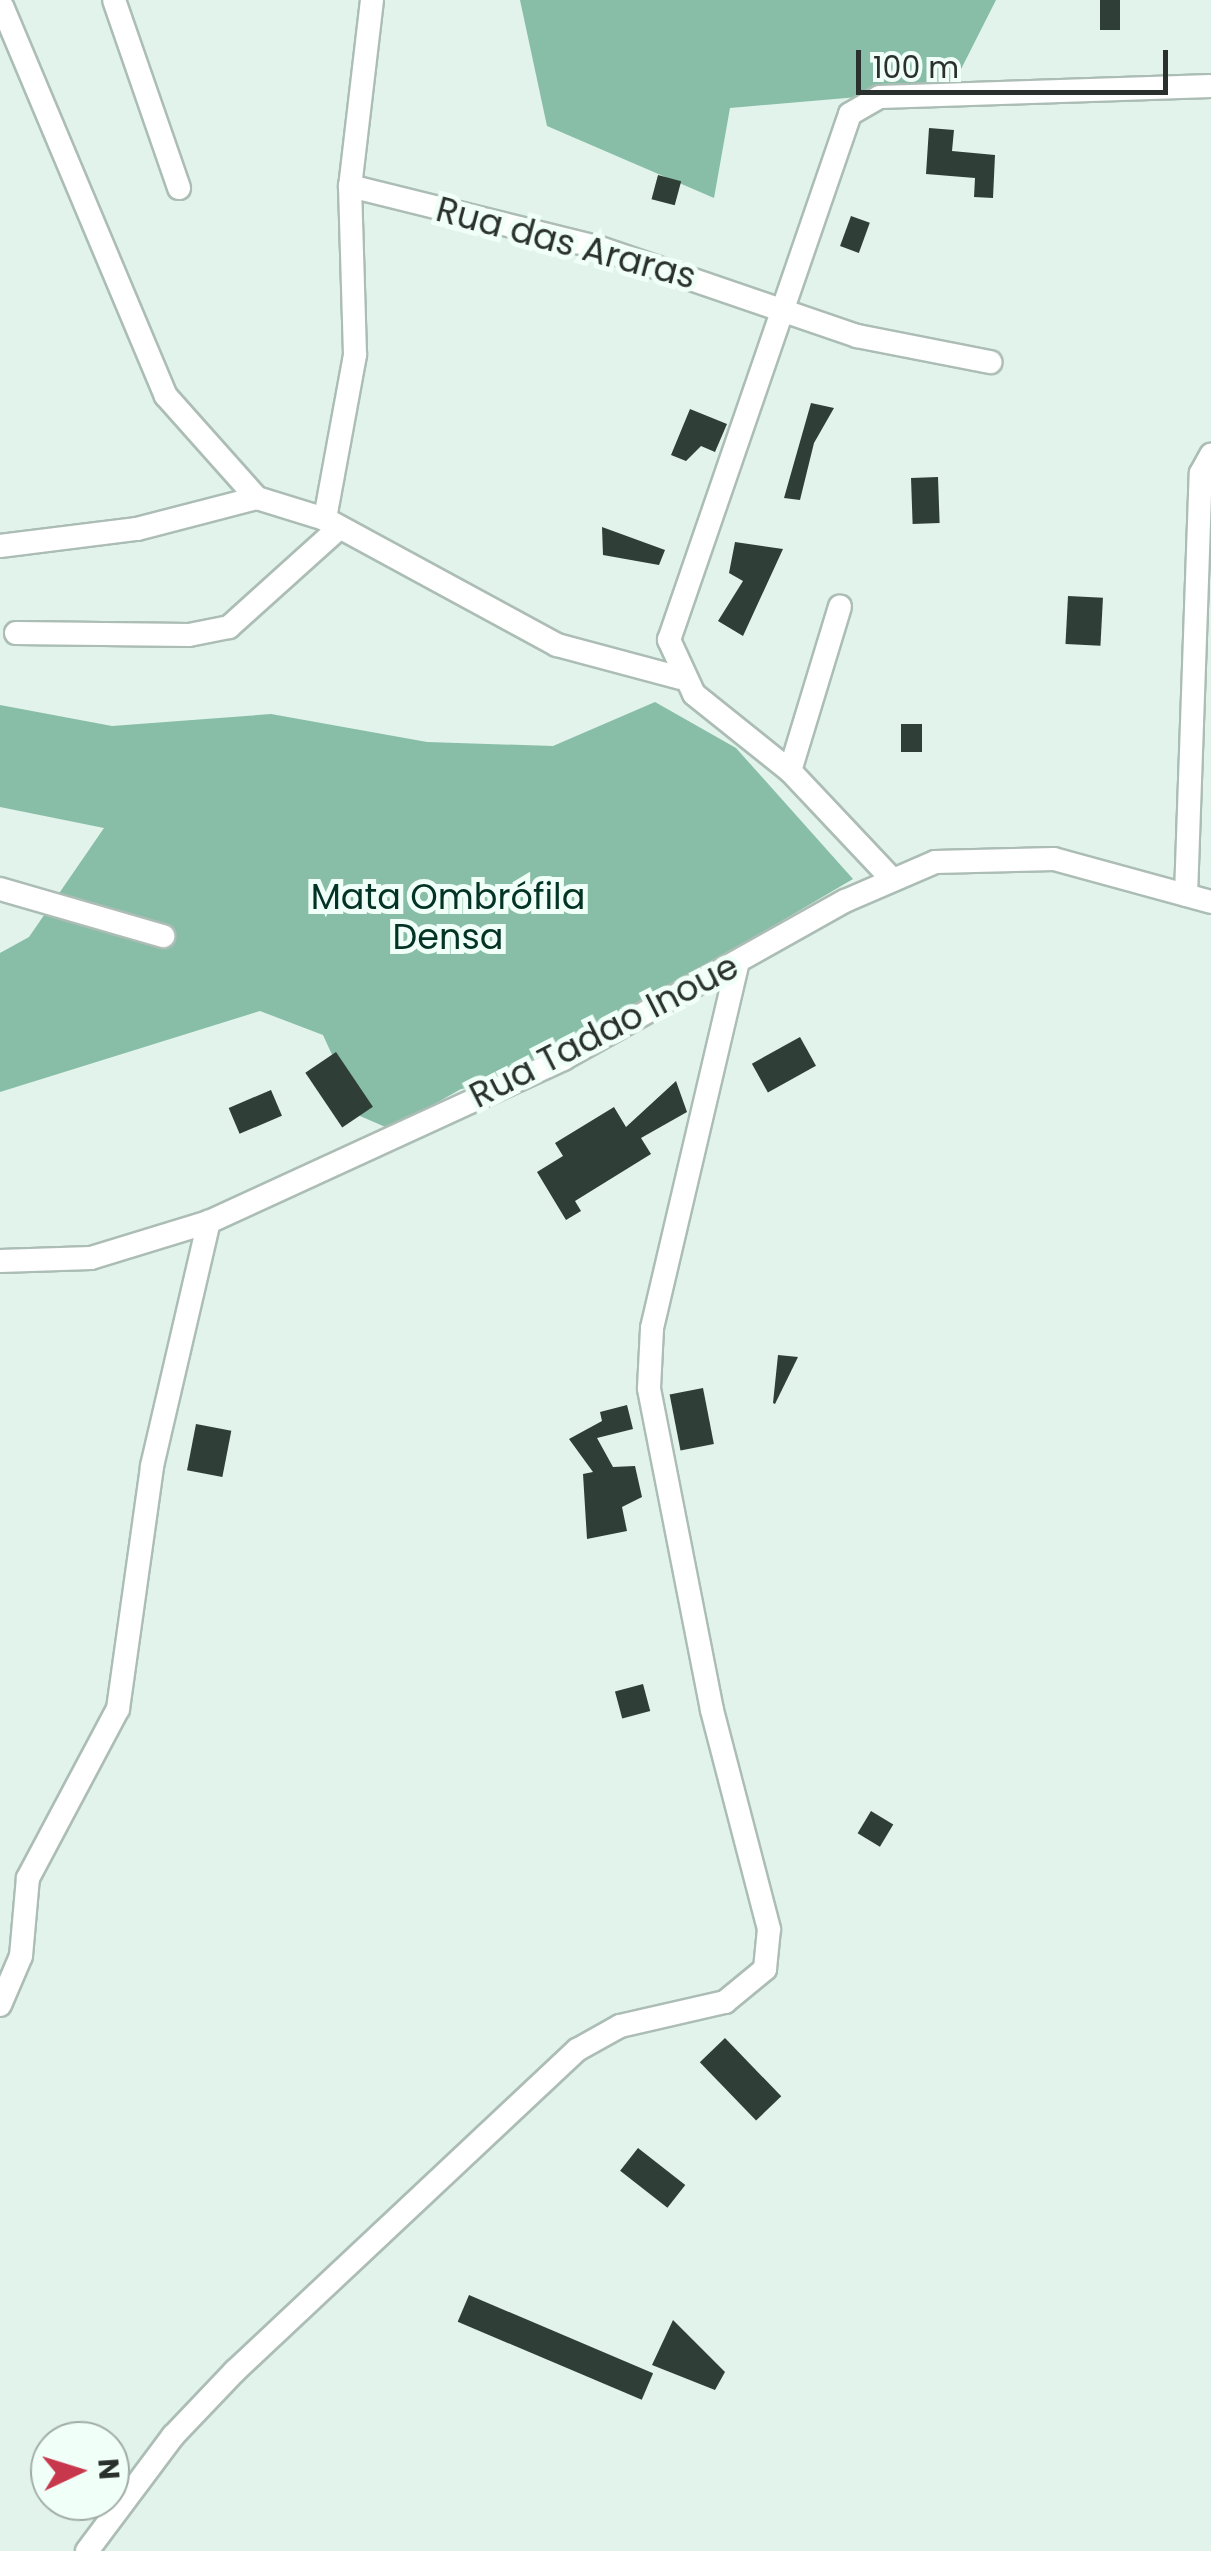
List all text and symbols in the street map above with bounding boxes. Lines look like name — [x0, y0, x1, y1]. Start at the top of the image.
scale bar — [861, 30, 1174, 92]
text: 100 m — [873, 46, 959, 89]
street label: Rua das Araras — [432, 188, 700, 298]
park label: Mata Ombrófila Densa — [311, 876, 585, 958]
street label: Rua Tadao Inoue — [463, 945, 745, 1117]
north arrow — [30, 2421, 130, 2521]
text: N — [88, 2457, 129, 2481]

